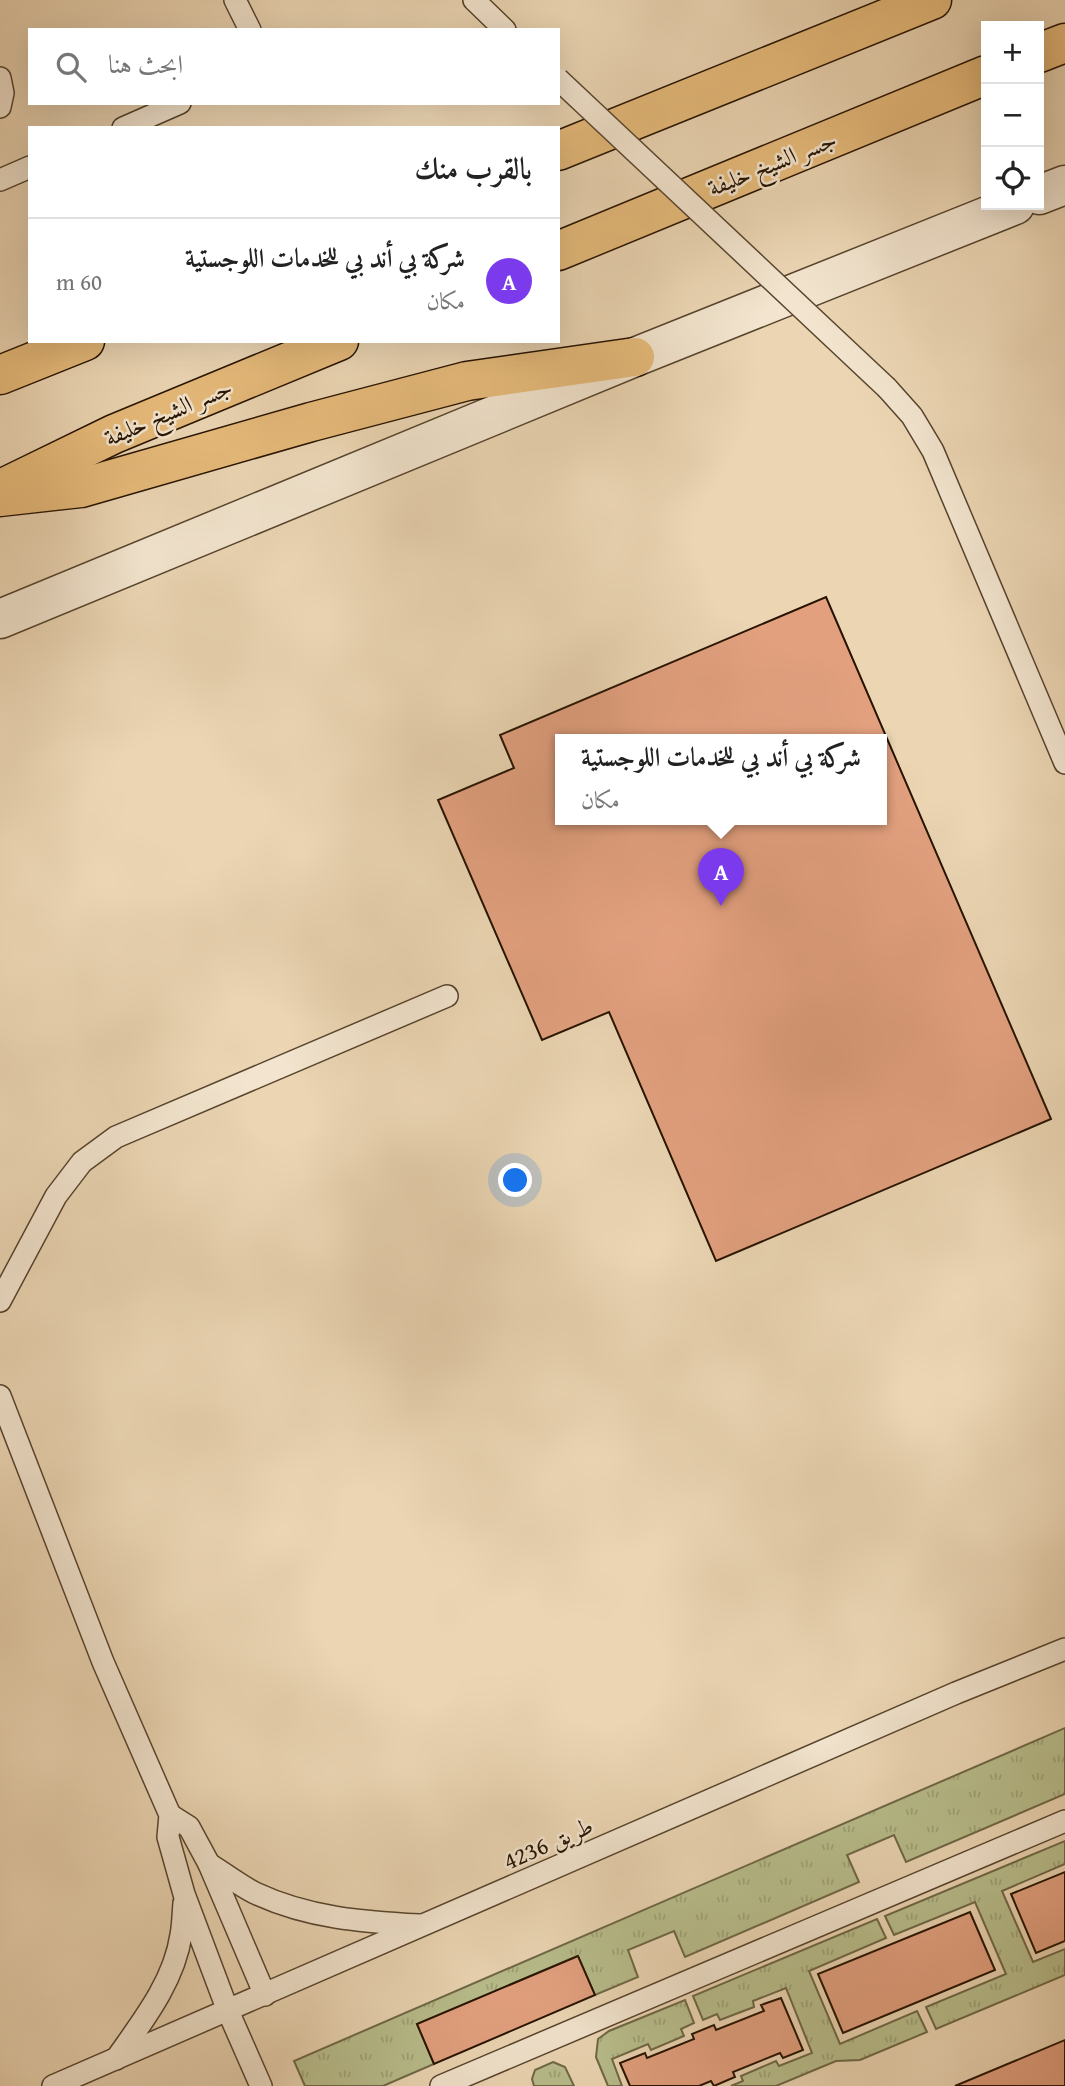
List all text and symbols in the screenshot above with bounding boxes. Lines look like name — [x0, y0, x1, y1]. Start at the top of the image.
map controls — [981, 21, 1044, 210]
button: + — [981, 21, 1044, 84]
search box — [28, 28, 560, 105]
text: ابحث هنا — [108, 44, 183, 83]
icon: search — [52, 48, 90, 86]
button: − — [981, 84, 1044, 147]
street label: جسر الشيخ خليفة — [702, 121, 843, 208]
text: بالقرب منك — [415, 146, 532, 190]
button: locate — [981, 147, 1044, 210]
text: شركة بي أند بي للخدمات اللوجستية — [185, 238, 465, 277]
text: 60 m — [56, 265, 102, 298]
text: A — [502, 265, 516, 298]
text: مكان — [426, 284, 465, 317]
street label: جسر الشيخ خليفة — [98, 369, 239, 458]
popup — [555, 734, 887, 825]
text: شركة بي أند بي للخدمات اللوجستية — [581, 737, 861, 776]
text: مكان — [581, 783, 620, 816]
pin: A — [698, 848, 744, 906]
your location — [498, 1163, 532, 1197]
street label: طريق 4236 — [497, 1808, 599, 1878]

